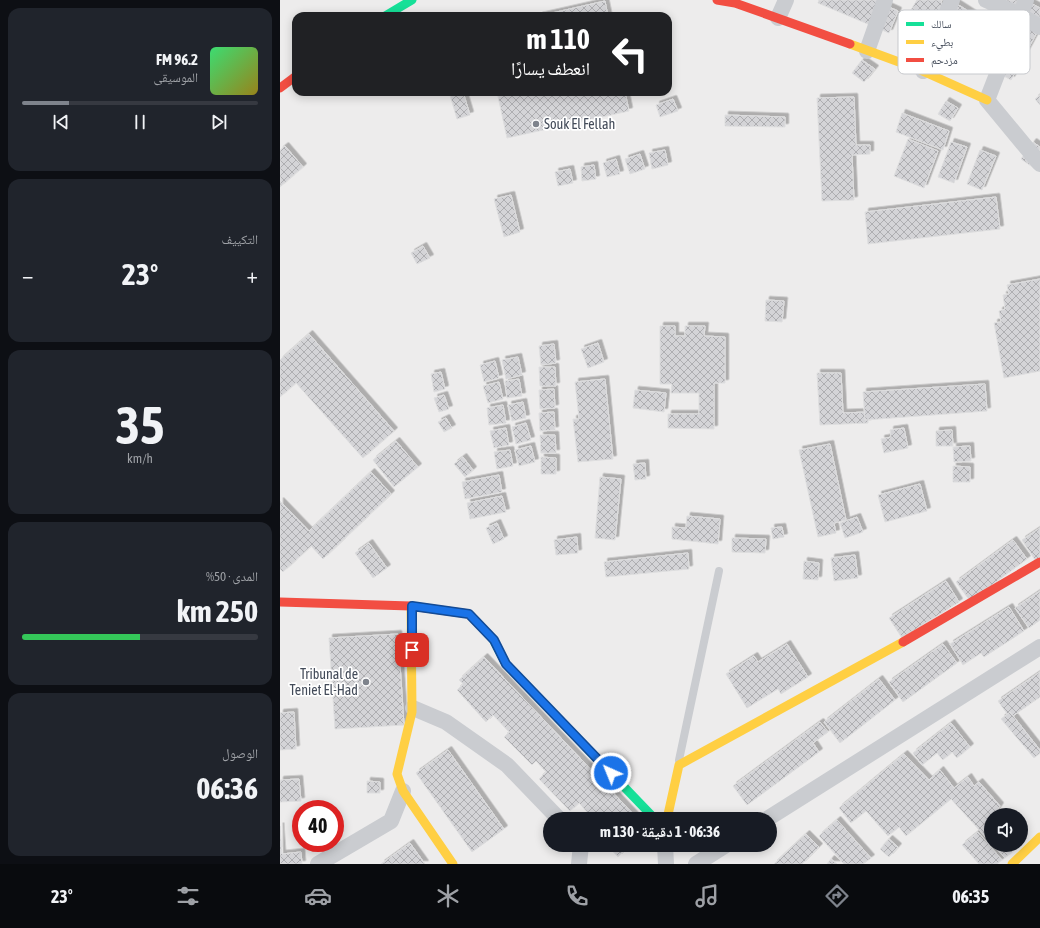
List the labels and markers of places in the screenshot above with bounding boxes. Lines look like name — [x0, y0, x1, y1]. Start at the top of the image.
place label: Souk El Fellah — [544, 116, 615, 132]
marker: Souk El Fellah — [531, 119, 541, 129]
pin — [395, 633, 429, 667]
place label: Tribunal de Teniet El-Had — [290, 666, 358, 698]
marker: Tribunal de Teniet El-Had — [361, 677, 371, 687]

